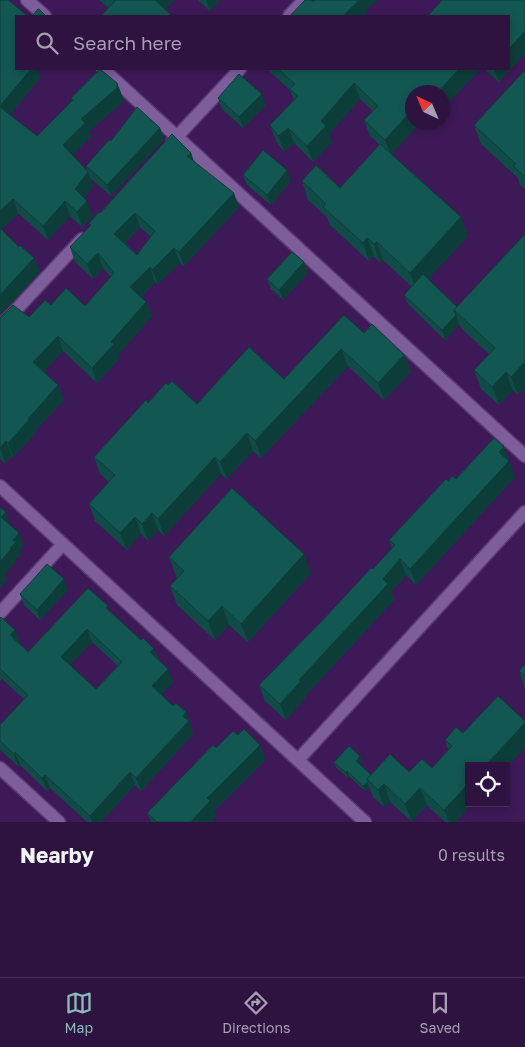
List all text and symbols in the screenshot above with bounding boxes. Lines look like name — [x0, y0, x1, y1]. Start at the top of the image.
search box — [15, 15, 510, 70]
icon: search — [33, 29, 61, 57]
text: Search here — [73, 31, 182, 54]
north arrow — [405, 85, 450, 130]
map controls — [465, 762, 510, 807]
button: locate — [465, 762, 510, 807]
text: Nearby — [20, 842, 94, 868]
text: 0 results — [438, 845, 505, 865]
tab: Map — [65, 989, 93, 1036]
tab: Directions — [222, 989, 291, 1036]
tab: Saved — [420, 989, 460, 1036]

